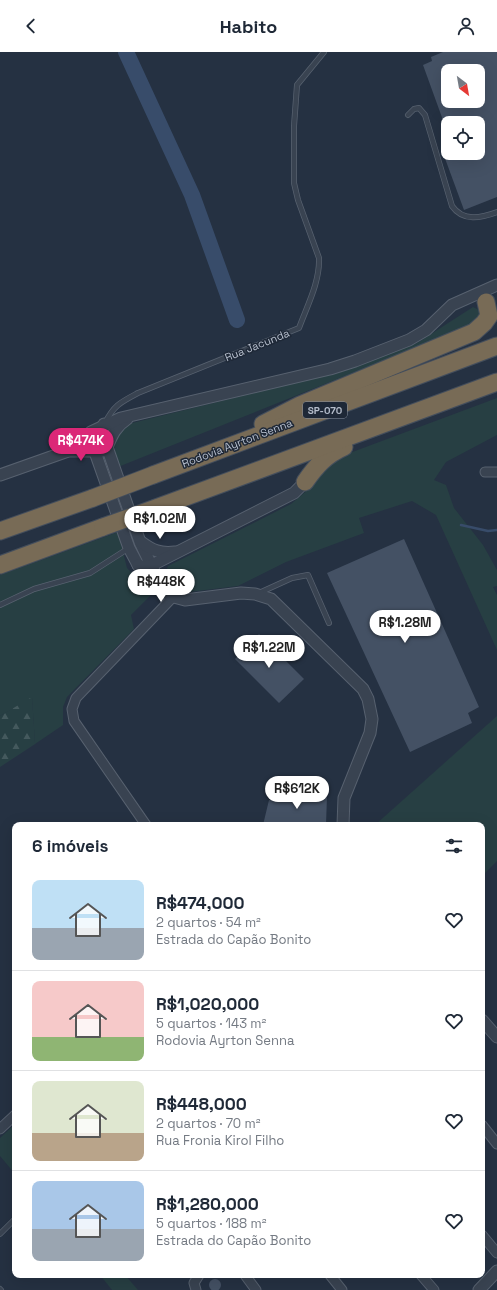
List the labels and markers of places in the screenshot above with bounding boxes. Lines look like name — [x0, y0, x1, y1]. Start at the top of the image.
pin: R$474K — [48, 428, 114, 462]
pin: R$1.02M — [123, 506, 197, 540]
pin: R$448K — [128, 569, 194, 603]
pin: R$1.28M — [368, 610, 442, 644]
pin: R$1.22M — [232, 635, 306, 669]
pin: R$612K — [264, 776, 330, 810]

